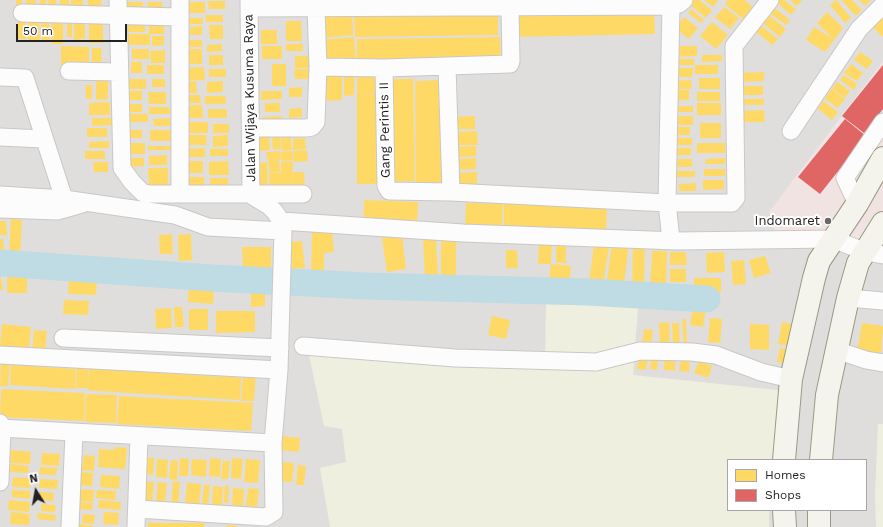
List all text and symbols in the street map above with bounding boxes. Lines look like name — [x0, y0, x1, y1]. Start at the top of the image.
street label: Jalan Wijaya Kusuma Raya — [241, 14, 259, 182]
scale bar — [18, 16, 129, 42]
text: 50 m — [23, 24, 53, 38]
street label: Gang Perintis II — [376, 82, 394, 178]
place label: Indomaret — [755, 213, 820, 229]
marker: Indomaret — [823, 216, 833, 226]
legend — [727, 459, 867, 511]
text: Homes — [765, 468, 806, 482]
north arrow — [16, 471, 56, 511]
text: N — [28, 472, 39, 486]
text: Shops — [765, 488, 801, 502]

